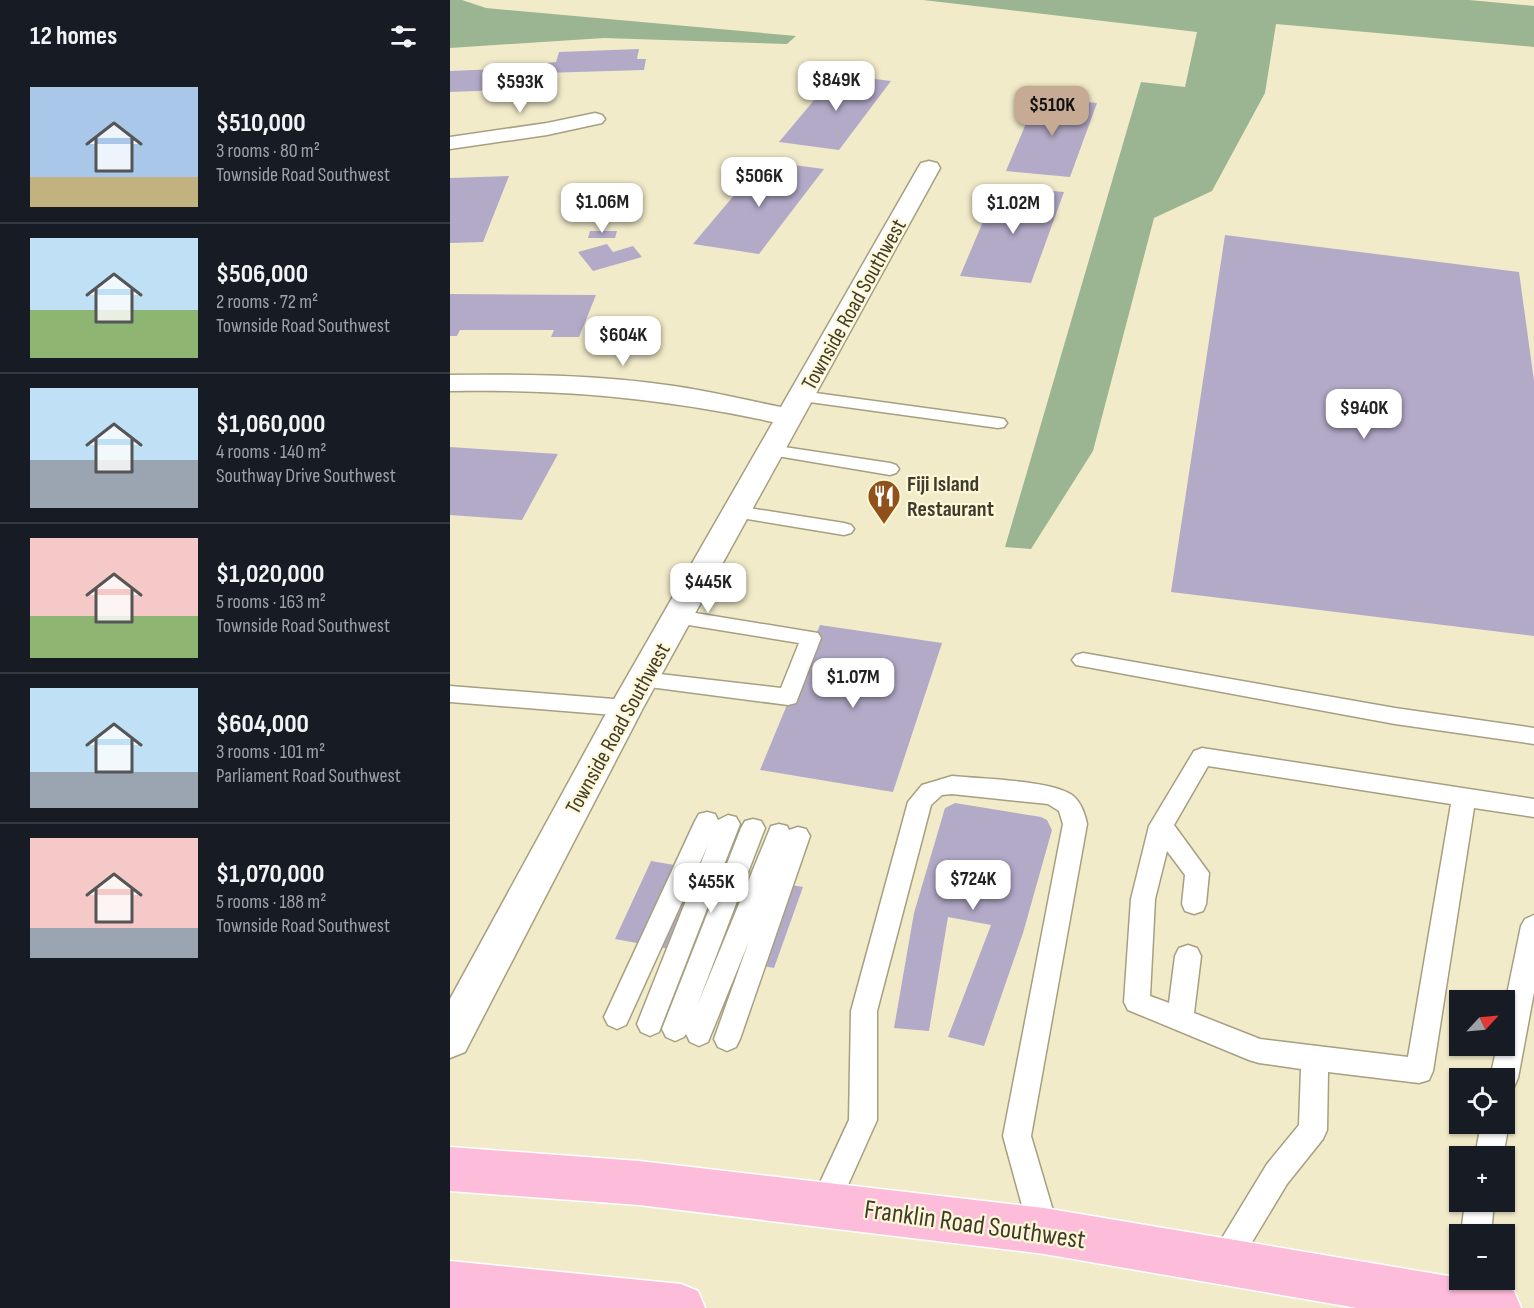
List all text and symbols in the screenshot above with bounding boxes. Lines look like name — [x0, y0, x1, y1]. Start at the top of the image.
icon: filters — [387, 20, 420, 53]
text: 12 homes — [30, 21, 117, 52]
pin: $849K — [794, 61, 878, 112]
pin: $593K — [478, 63, 562, 114]
text: $849K — [812, 68, 860, 92]
text: $593K — [496, 70, 544, 94]
pin: $510K — [1010, 86, 1094, 137]
text: $510K — [1029, 93, 1075, 117]
text: $510,000 — [216, 108, 306, 139]
icon: home — [78, 111, 150, 183]
text: 3 rooms · 80 m² — [216, 139, 320, 163]
pin: $506K — [717, 157, 801, 208]
text: Townside Road Southwest — [216, 163, 390, 187]
text: $506K — [735, 164, 783, 188]
pin: $1.06M — [553, 183, 651, 234]
pin: $1.02M — [964, 184, 1062, 235]
text: $1.06M — [575, 190, 629, 214]
text: $1.02M — [986, 191, 1040, 215]
street label: Townside Road Southwest — [796, 214, 913, 395]
text: $506,000 — [216, 259, 308, 290]
icon: home — [78, 262, 150, 334]
text: 2 rooms · 72 m² — [216, 290, 318, 314]
text: Townside Road Southwest — [216, 314, 390, 338]
pin: $604K — [581, 316, 665, 367]
text: $604K — [599, 323, 647, 347]
pin: $940K — [1322, 389, 1406, 440]
text: $940K — [1340, 396, 1388, 420]
text: $1,060,000 — [216, 409, 325, 440]
icon: home — [78, 412, 150, 484]
text: 4 rooms · 140 m² — [216, 440, 326, 464]
text: Southway Drive Southwest — [216, 464, 396, 488]
place label: Fiji Island Restaurant — [907, 471, 994, 523]
restaurant icon: Fiji Island Restaurant — [866, 478, 902, 525]
text: $1,020,000 — [216, 559, 324, 590]
icon: home — [78, 562, 150, 634]
pin: $445K — [666, 563, 750, 614]
text: $445K — [684, 570, 732, 594]
text: 5 rooms · 163 m² — [216, 590, 326, 614]
text: Townside Road Southwest — [216, 614, 390, 638]
street label: Townside Road Southwest — [560, 638, 677, 819]
pin: $1.07M — [804, 658, 902, 709]
text: $1.07M — [826, 665, 880, 689]
text: $604,000 — [216, 709, 309, 740]
icon: home — [78, 712, 150, 784]
text: 3 rooms · 101 m² — [216, 740, 325, 764]
text: Parliament Road Southwest — [216, 764, 401, 788]
text: $1,070,000 — [216, 859, 324, 890]
pin: $724K — [931, 860, 1015, 911]
icon: home — [78, 862, 150, 934]
pin: $455K — [669, 863, 753, 914]
text: $724K — [950, 867, 996, 891]
text: $455K — [688, 870, 735, 894]
text: 5 rooms · 188 m² — [216, 890, 326, 914]
text: Townside Road Southwest — [216, 914, 390, 938]
north arrow — [1449, 990, 1515, 1056]
map controls — [1449, 990, 1515, 1290]
button: locate — [1449, 1068, 1515, 1134]
button: + — [1449, 1146, 1515, 1212]
street label: Franklin Road Southwest — [862, 1194, 1088, 1256]
button: − — [1449, 1224, 1515, 1290]

